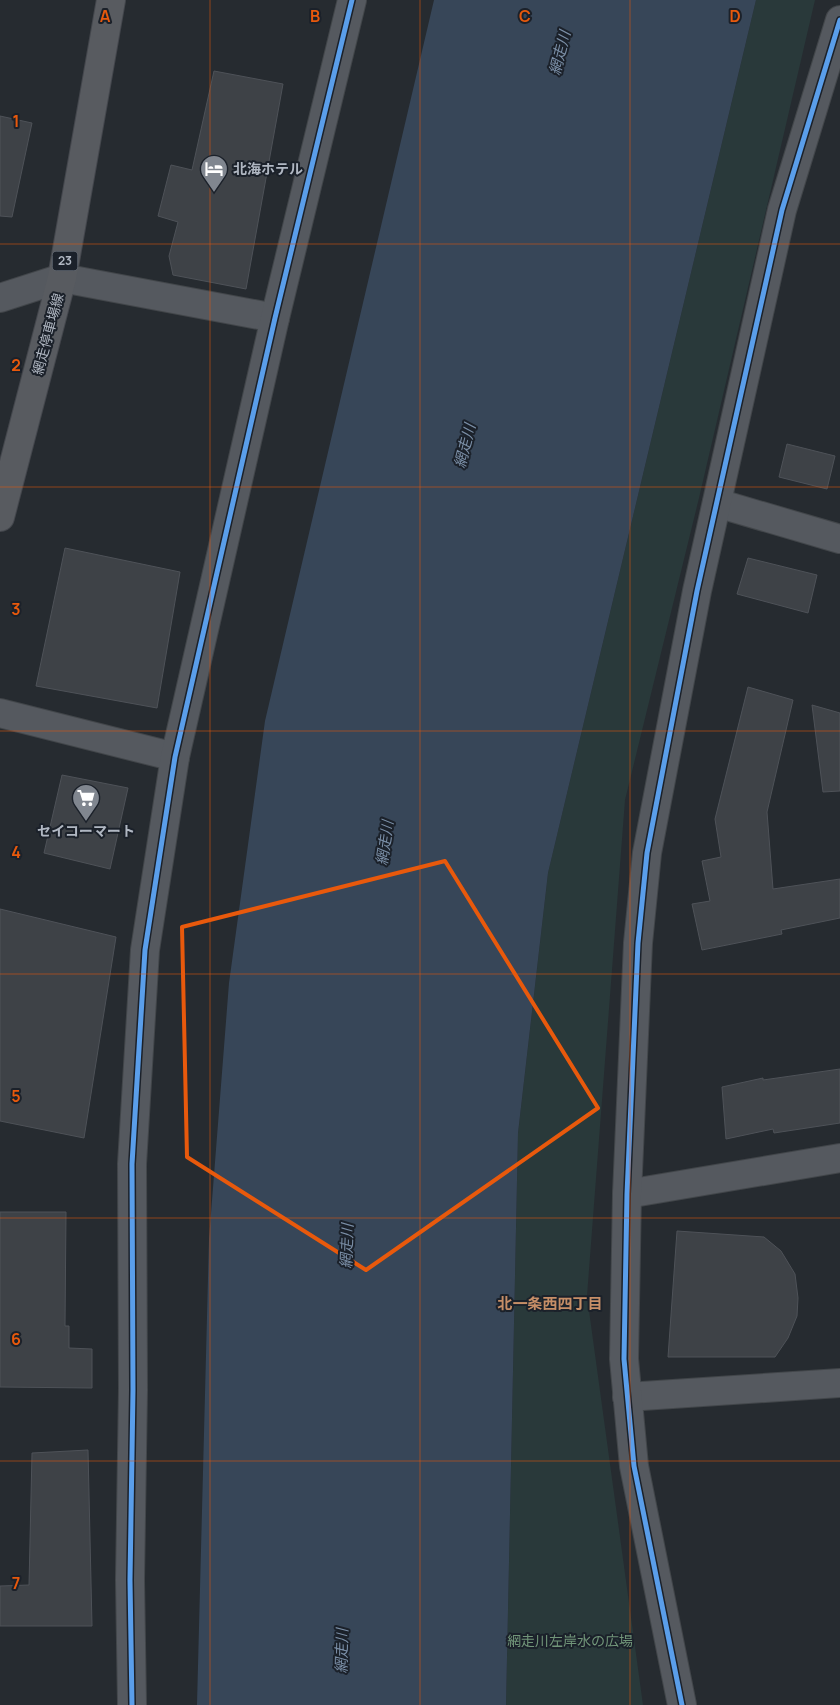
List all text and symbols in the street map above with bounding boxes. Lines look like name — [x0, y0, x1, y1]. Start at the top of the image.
text: A — [100, 5, 111, 27]
text: B — [310, 5, 320, 27]
text: C — [519, 5, 531, 27]
text: D — [729, 5, 741, 27]
water label: 網走川 — [544, 27, 576, 77]
text: 1 — [12, 110, 20, 132]
hotel icon: 北海ホテル — [199, 154, 229, 193]
place label: 北海ホテル — [233, 159, 303, 178]
road number: 23 — [52, 252, 78, 270]
street label: 網走停車場線 — [27, 291, 68, 377]
text: 2 — [11, 354, 21, 376]
water label: 網走川 — [449, 420, 481, 470]
text: 3 — [11, 598, 21, 620]
supermarket icon: セイコーマート — [71, 783, 101, 822]
water label: 網走川 — [371, 817, 398, 867]
place label: セイコーマート — [37, 821, 135, 840]
text: 4 — [11, 841, 21, 863]
text: 5 — [11, 1085, 21, 1107]
water label: 網走川 — [335, 1221, 358, 1269]
district label: 北一条西四丁目 — [497, 1293, 603, 1314]
text: 6 — [11, 1328, 21, 1350]
text: 7 — [12, 1572, 20, 1594]
water label: 網走川 — [331, 1626, 352, 1674]
park label: 網走川左岸水の広場 — [507, 1631, 633, 1650]

